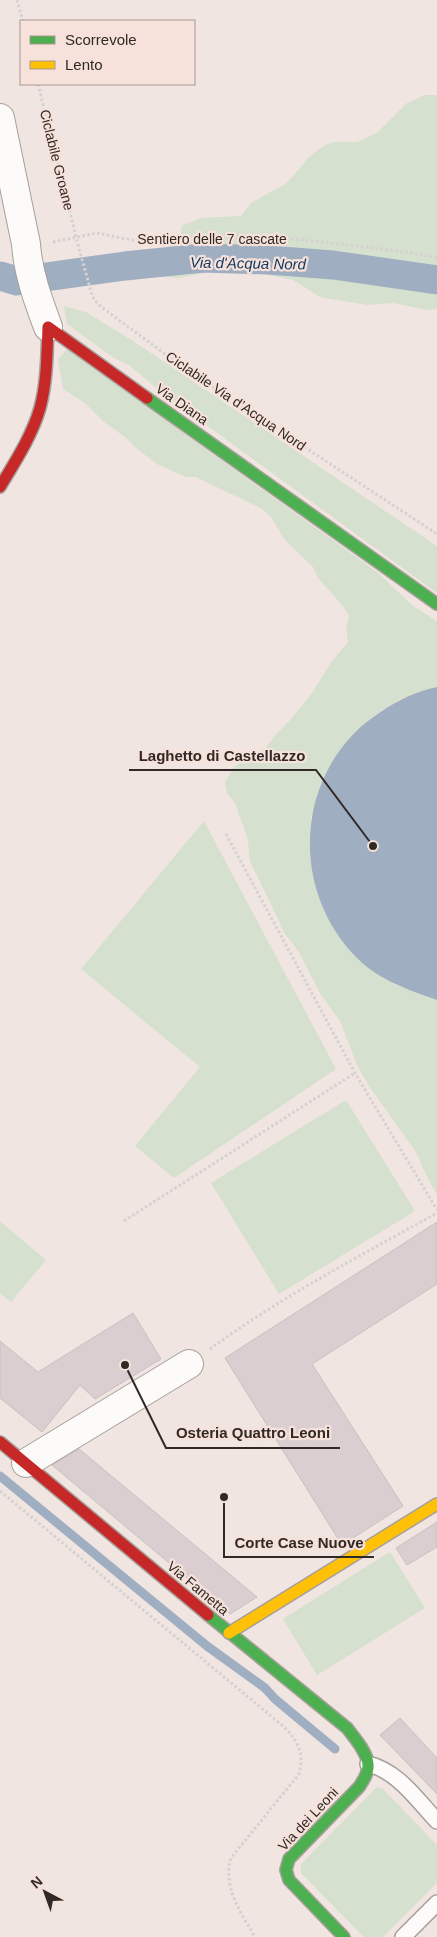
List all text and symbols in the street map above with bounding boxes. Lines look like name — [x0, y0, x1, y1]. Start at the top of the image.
legend — [20, 20, 195, 85]
text: Scorrevole — [65, 31, 137, 48]
text: Lento — [65, 56, 103, 73]
street label: Ciclabile Groane — [37, 108, 77, 212]
street label: Sentiero delle 7 cascate — [137, 231, 287, 247]
water label: Via d'Acqua Nord — [190, 253, 307, 273]
street label: Ciclabile Via d’Acqua Nord — [163, 348, 309, 454]
street label: Via Diana — [153, 380, 212, 428]
callout: Laghetto di Castellazzo — [129, 740, 316, 770]
text: Laghetto di Castellazzo — [139, 747, 305, 764]
callout: Osteria Quattro Leoni — [166, 1418, 340, 1448]
text: Osteria Quattro Leoni — [176, 1424, 330, 1441]
callout: Corte Case Nuove — [224, 1527, 374, 1557]
text: Corte Case Nuove — [234, 1534, 364, 1551]
street label: Via Fametta — [164, 1558, 232, 1618]
street label: Via dei Leoni — [275, 1784, 341, 1854]
north arrow — [20, 1867, 70, 1917]
text: N — [27, 1873, 46, 1892]

